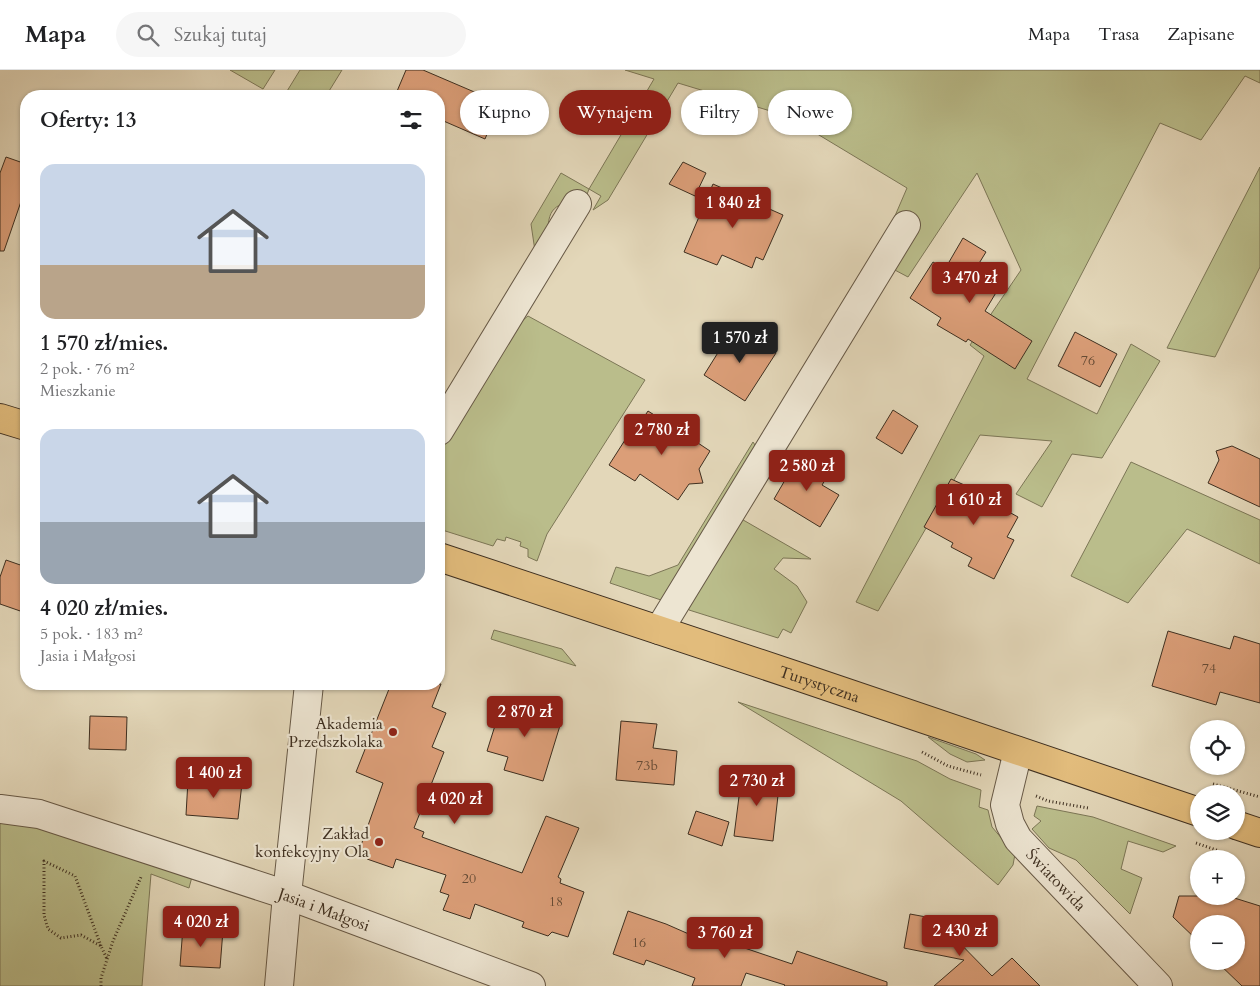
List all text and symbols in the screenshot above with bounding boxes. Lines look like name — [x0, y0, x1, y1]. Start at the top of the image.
search box — [116, 12, 466, 57]
text: Mapa — [25, 18, 86, 51]
icon: search — [134, 21, 162, 49]
text: Szukaj tutaj — [174, 22, 267, 48]
text: Mapa — [1028, 22, 1070, 47]
text: Trasa — [1098, 22, 1140, 47]
text: Zapisane — [1168, 22, 1235, 47]
chip: Kupno — [460, 90, 549, 135]
chip: Wynajem — [559, 90, 671, 135]
chip: Filtry — [681, 90, 758, 135]
chip: Nowe — [768, 90, 852, 135]
text: Oferty: 13 — [40, 106, 136, 135]
icon: filters — [397, 106, 425, 134]
pin: 1 840 zł — [681, 186, 785, 229]
text: 1 840 zł — [706, 192, 760, 214]
icon: home — [188, 196, 278, 286]
pin: 3 470 zł — [918, 262, 1022, 304]
text: 3 470 zł — [943, 267, 997, 289]
pin: 1 570 zł — [688, 322, 792, 364]
text: 1 570 zł — [713, 327, 767, 349]
text: 1 570 zł/mies. — [40, 329, 168, 358]
house number: 76 — [1081, 351, 1095, 370]
text: 2 pok. · 76 m² — [40, 358, 135, 380]
text: Mieszkanie — [40, 380, 116, 402]
pin: 2 780 zł — [610, 414, 714, 456]
text: 2 780 zł — [635, 419, 689, 441]
pin: 2 580 zł — [755, 450, 859, 492]
text: 2 580 zł — [780, 455, 834, 477]
icon: home — [188, 461, 278, 551]
pin: 1 610 zł — [922, 484, 1026, 526]
text: 1 610 zł — [947, 489, 1001, 511]
text: 4 020 zł/mies. — [40, 594, 168, 623]
text: 5 pok. · 183 m² — [40, 623, 143, 645]
text: Jasia i Małgosi — [40, 645, 136, 667]
house number: 74 — [1202, 659, 1216, 678]
street label: Turystyczna — [776, 661, 863, 708]
pin: 2 870 zł — [473, 696, 577, 738]
text: 2 870 zł — [498, 701, 552, 723]
place label: Akademia Przedszkolaka — [289, 713, 383, 753]
map controls — [1190, 720, 1245, 970]
button: locate — [1190, 720, 1245, 775]
marker: Akademia Przedszkolaka — [387, 726, 399, 738]
pin: 1 400 zł — [162, 756, 266, 799]
house number: 73b — [636, 756, 658, 775]
text: 1 400 zł — [187, 762, 241, 784]
pin: 2 730 zł — [705, 764, 809, 807]
text: 2 730 zł — [730, 770, 784, 792]
pin: 4 020 zł — [403, 782, 507, 825]
button: layers — [1190, 785, 1245, 840]
text: 4 020 zł — [428, 788, 482, 810]
place label: Zakład konfekcyjny Ola — [255, 823, 369, 863]
marker: Zakład konfekcyjny Ola — [373, 836, 385, 848]
street label: Światowida — [1021, 844, 1091, 916]
button: + — [1190, 850, 1245, 905]
house number: 20 — [462, 869, 476, 888]
street label: Jasia i Małgosi — [273, 882, 373, 937]
house number: 18 — [549, 892, 563, 911]
pin: 4 020 zł — [149, 906, 253, 948]
text: 4 020 zł — [174, 911, 228, 933]
pin: 2 430 zł — [908, 914, 1012, 957]
button: − — [1190, 915, 1245, 970]
pin: 3 760 zł — [673, 916, 777, 959]
text: 2 430 zł — [933, 920, 987, 942]
text: 3 760 zł — [698, 922, 752, 944]
house number: 16 — [632, 933, 646, 952]

